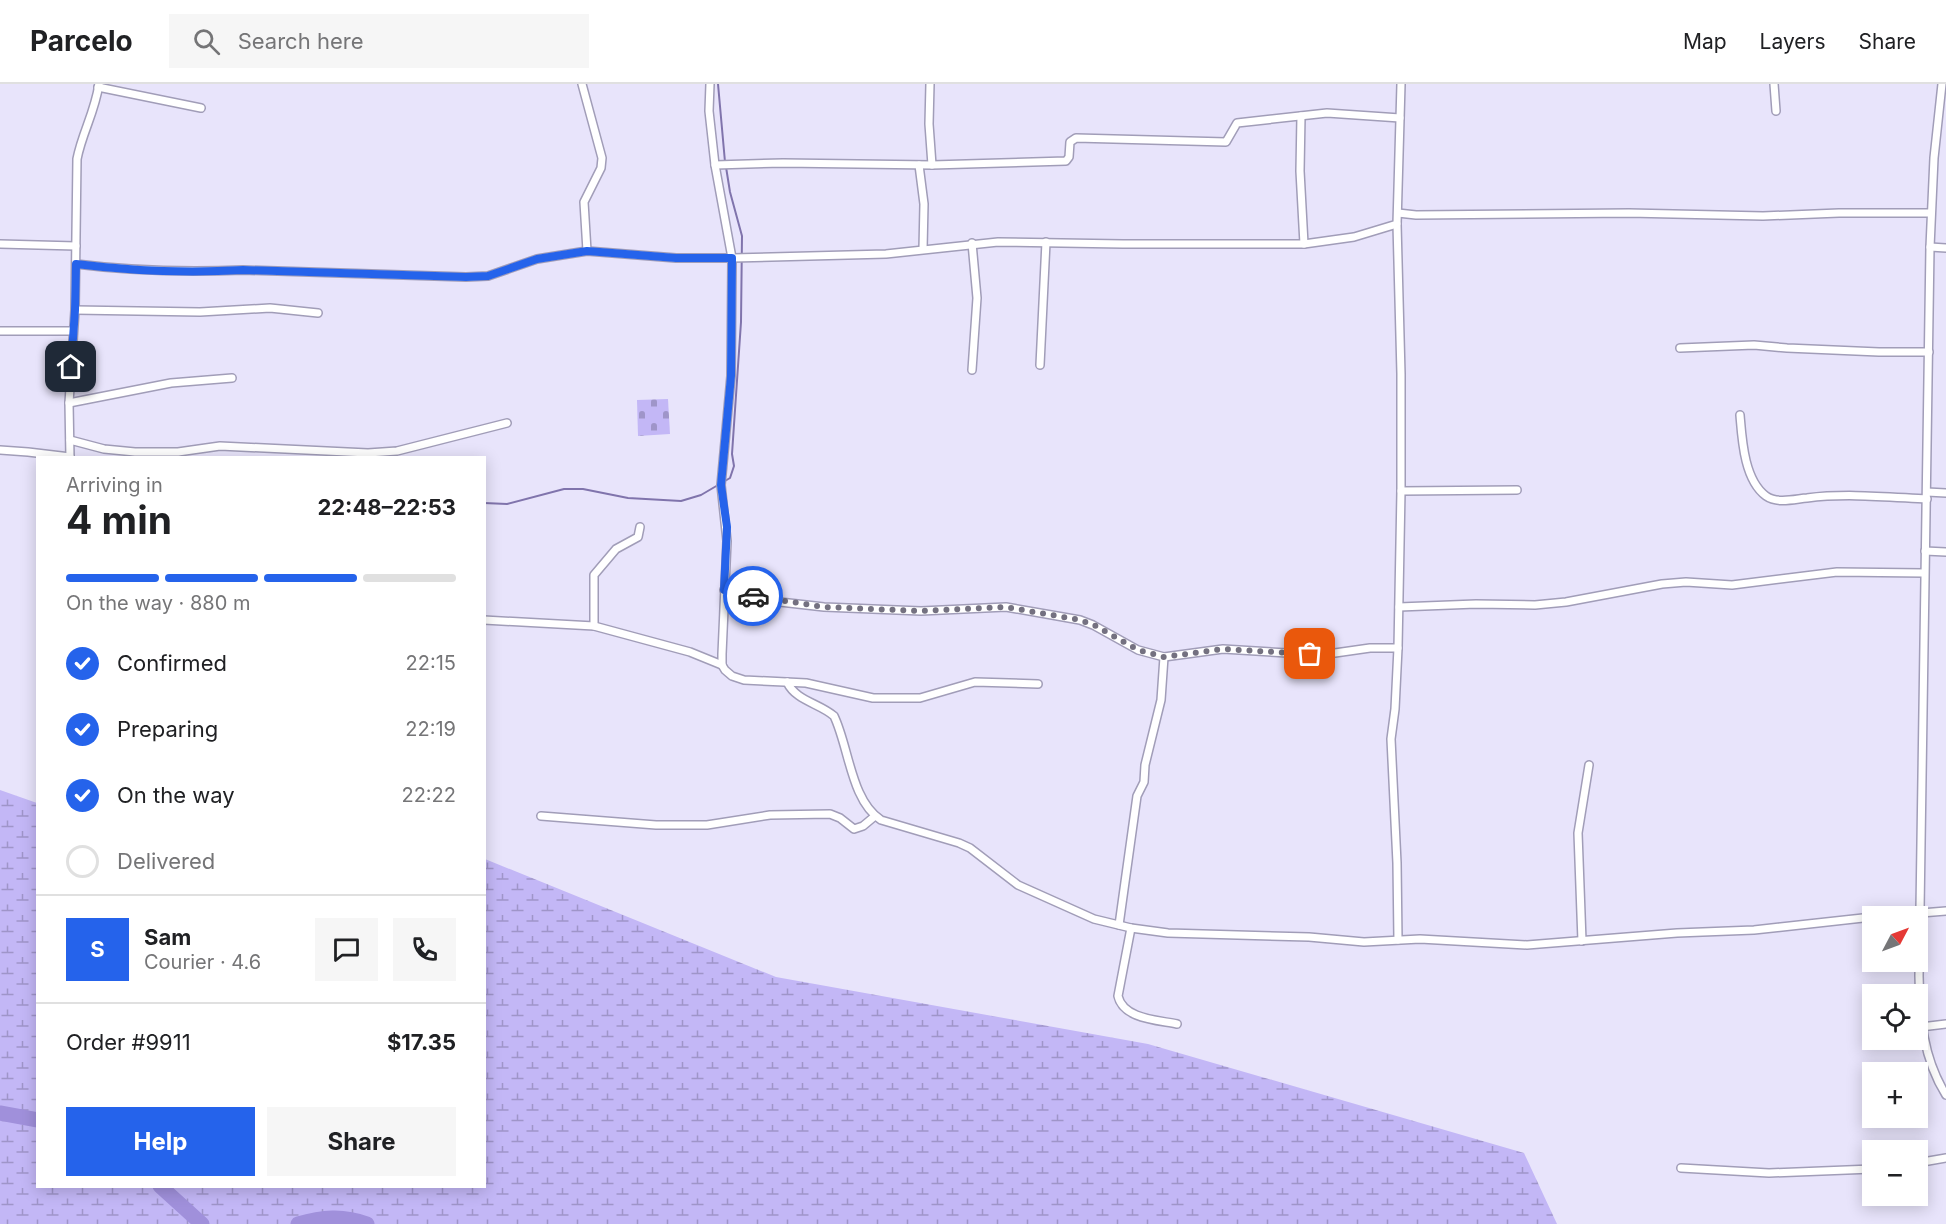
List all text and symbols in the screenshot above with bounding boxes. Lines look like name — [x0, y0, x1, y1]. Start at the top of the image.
search box — [169, 14, 589, 68]
text: Parcelo — [30, 24, 133, 58]
icon: search — [190, 25, 223, 58]
text: Search here — [238, 28, 363, 54]
text: Map — [1683, 29, 1727, 54]
text: Layers — [1760, 29, 1826, 54]
text: Share — [1859, 29, 1916, 54]
pin — [45, 341, 96, 392]
icon: home — [54, 350, 87, 383]
text: Arriving in — [66, 473, 163, 497]
text: 22:48–22:53 — [317, 494, 456, 520]
text: 4 min — [66, 496, 172, 543]
courier — [723, 566, 783, 626]
icon: car — [737, 580, 770, 613]
text: On the way · 880 m — [66, 591, 250, 615]
pin — [1284, 628, 1335, 679]
icon: bag — [1293, 637, 1326, 670]
icon: check — [66, 647, 99, 680]
text: Confirmed — [117, 650, 227, 676]
text: 22:15 — [406, 651, 456, 675]
icon: check — [66, 713, 99, 746]
text: Preparing — [117, 716, 218, 742]
text: 22:19 — [405, 717, 456, 741]
icon: check — [66, 779, 99, 812]
text: On the way — [117, 782, 235, 808]
text: 22:22 — [401, 783, 456, 807]
text: Delivered — [117, 848, 215, 874]
north arrow — [1862, 906, 1928, 972]
map controls — [1862, 906, 1928, 1206]
button: chat — [315, 918, 378, 981]
button: phone — [393, 918, 456, 981]
text: Sam — [144, 924, 191, 950]
text: S — [90, 936, 105, 962]
text: Courier · 4.6 — [144, 950, 261, 974]
button: locate — [1862, 984, 1928, 1050]
text: Order #9911 — [66, 1029, 191, 1055]
text: $17.35 — [387, 1029, 456, 1055]
button: + — [1862, 1062, 1928, 1128]
button: Help — [66, 1107, 255, 1176]
button: Share — [267, 1107, 456, 1176]
button: − — [1862, 1140, 1928, 1206]

